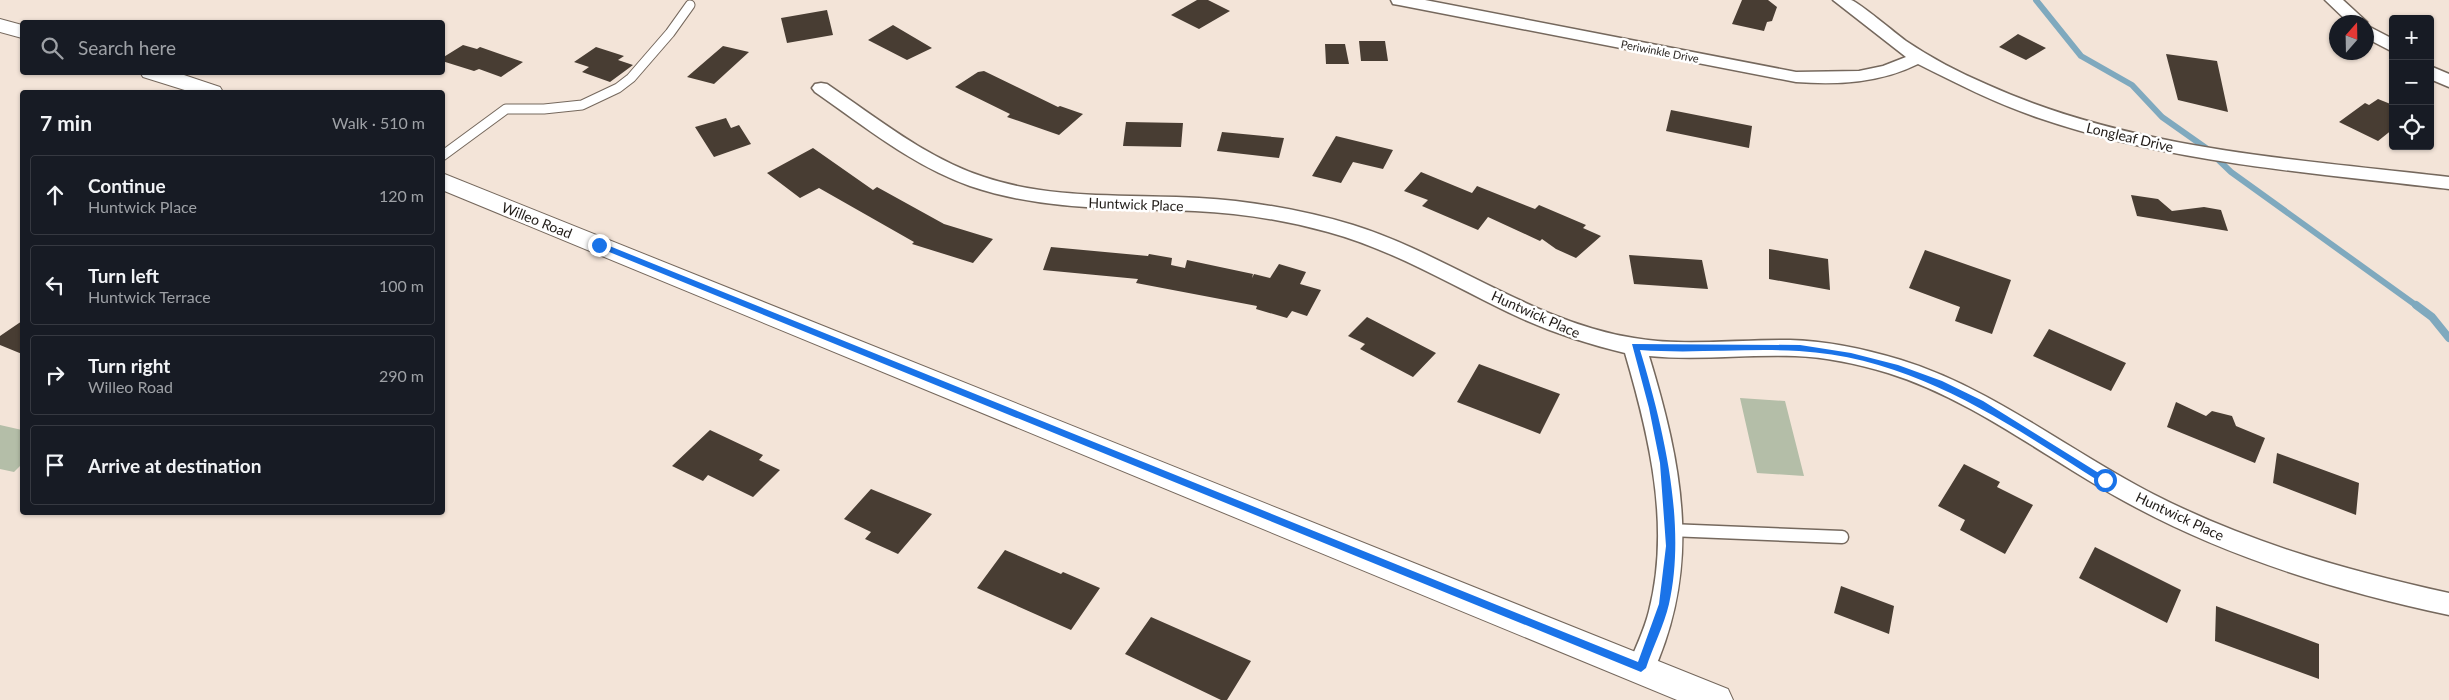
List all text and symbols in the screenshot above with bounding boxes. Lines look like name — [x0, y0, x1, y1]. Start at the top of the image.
north arrow — [2329, 15, 2374, 60]
map controls — [2389, 15, 2434, 150]
button: + — [2389, 15, 2434, 60]
search box — [20, 20, 445, 75]
icon: search — [38, 34, 66, 62]
text: Search here — [78, 36, 176, 59]
street label: Periwinkle Drive — [1620, 37, 1700, 65]
button: − — [2389, 60, 2434, 105]
button: locate — [2389, 105, 2434, 150]
text: 7 min — [40, 110, 92, 135]
text: Walk · 510 m — [332, 113, 425, 132]
street label: Longleaf Drive — [2085, 119, 2175, 155]
text: Continue — [88, 174, 166, 197]
icon: ahead — [41, 181, 69, 209]
text: 120 m — [379, 186, 424, 205]
street label: Huntwick Place — [1088, 194, 1184, 214]
text: Huntwick Place — [88, 197, 197, 216]
street label: Willeo Road — [499, 198, 575, 242]
route end — [588, 234, 611, 257]
text: Turn left — [88, 264, 159, 287]
icon: left — [41, 271, 69, 299]
text: 100 m — [379, 276, 424, 295]
text: Huntwick Terrace — [88, 287, 211, 306]
street label: Huntwick Place — [1489, 287, 1583, 341]
text: Turn right — [88, 354, 170, 377]
icon: right — [41, 361, 69, 389]
text: 290 m — [379, 366, 424, 385]
text: Willeo Road — [88, 377, 173, 396]
icon: arrive — [41, 451, 69, 479]
text: Arrive at destination — [88, 454, 261, 477]
route start — [2094, 469, 2117, 492]
street label: Huntwick Place — [2133, 488, 2227, 544]

